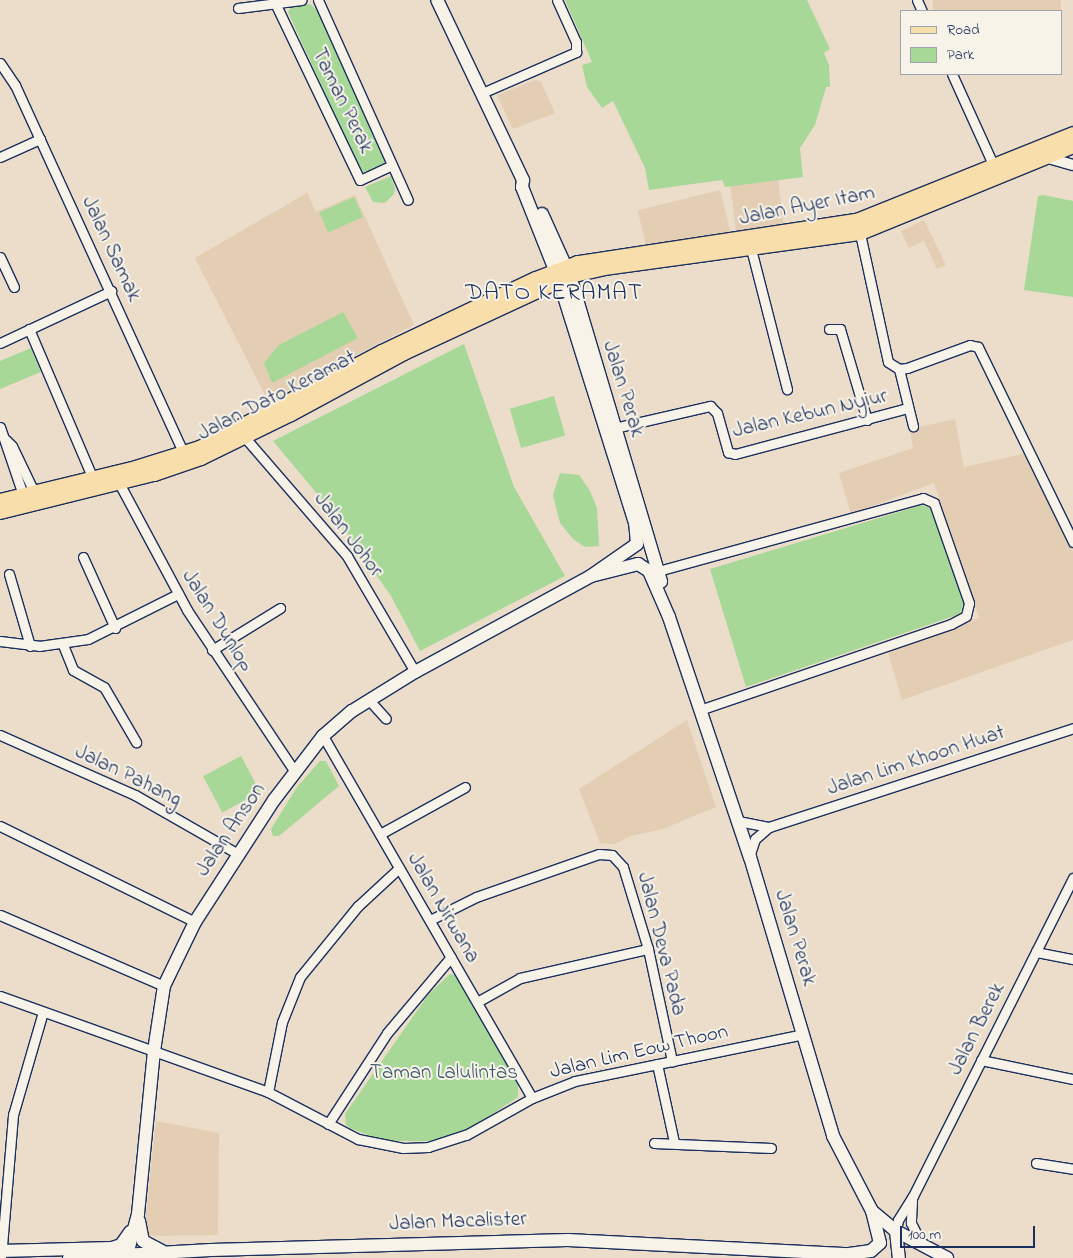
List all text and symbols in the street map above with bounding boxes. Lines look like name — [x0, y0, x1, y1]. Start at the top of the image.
legend — [900, 10, 1063, 75]
text: Road — [947, 19, 980, 41]
street label: Taman Perak — [306, 44, 378, 158]
text: Park — [947, 44, 974, 66]
street label: Jalan Ayer Itam — [737, 181, 877, 231]
street label: Jalan Samak — [76, 192, 146, 306]
district label: DATO KERAMAT — [464, 280, 644, 308]
street label: Jalan Perak — [596, 338, 650, 440]
street label: Jalan Dato Keramat — [194, 345, 360, 447]
street label: Jalan Kebun Nyiur — [730, 384, 890, 444]
street label: Jalan Johor — [308, 487, 388, 583]
street label: Jalan Dunlop — [176, 565, 258, 677]
street label: Jalan Lim Khoon Huat — [824, 720, 1008, 802]
street label: Jalan Pahang — [71, 739, 185, 813]
street label: Jalan Anson — [191, 778, 271, 882]
street label: Jalan Nirwana — [401, 848, 485, 968]
street label: Jalan Deva Pada — [631, 870, 691, 1018]
street label: Jalan Perak — [768, 887, 822, 989]
street label: Jalan Berek — [943, 978, 1011, 1080]
street label: Jalan Lim Eow Thoon — [547, 1019, 731, 1085]
park label: Taman Lalulintas — [370, 1060, 518, 1086]
street label: Jalan Macalister — [389, 1207, 527, 1237]
scale bar — [903, 1216, 1038, 1248]
text: 100 m — [908, 1224, 941, 1246]

